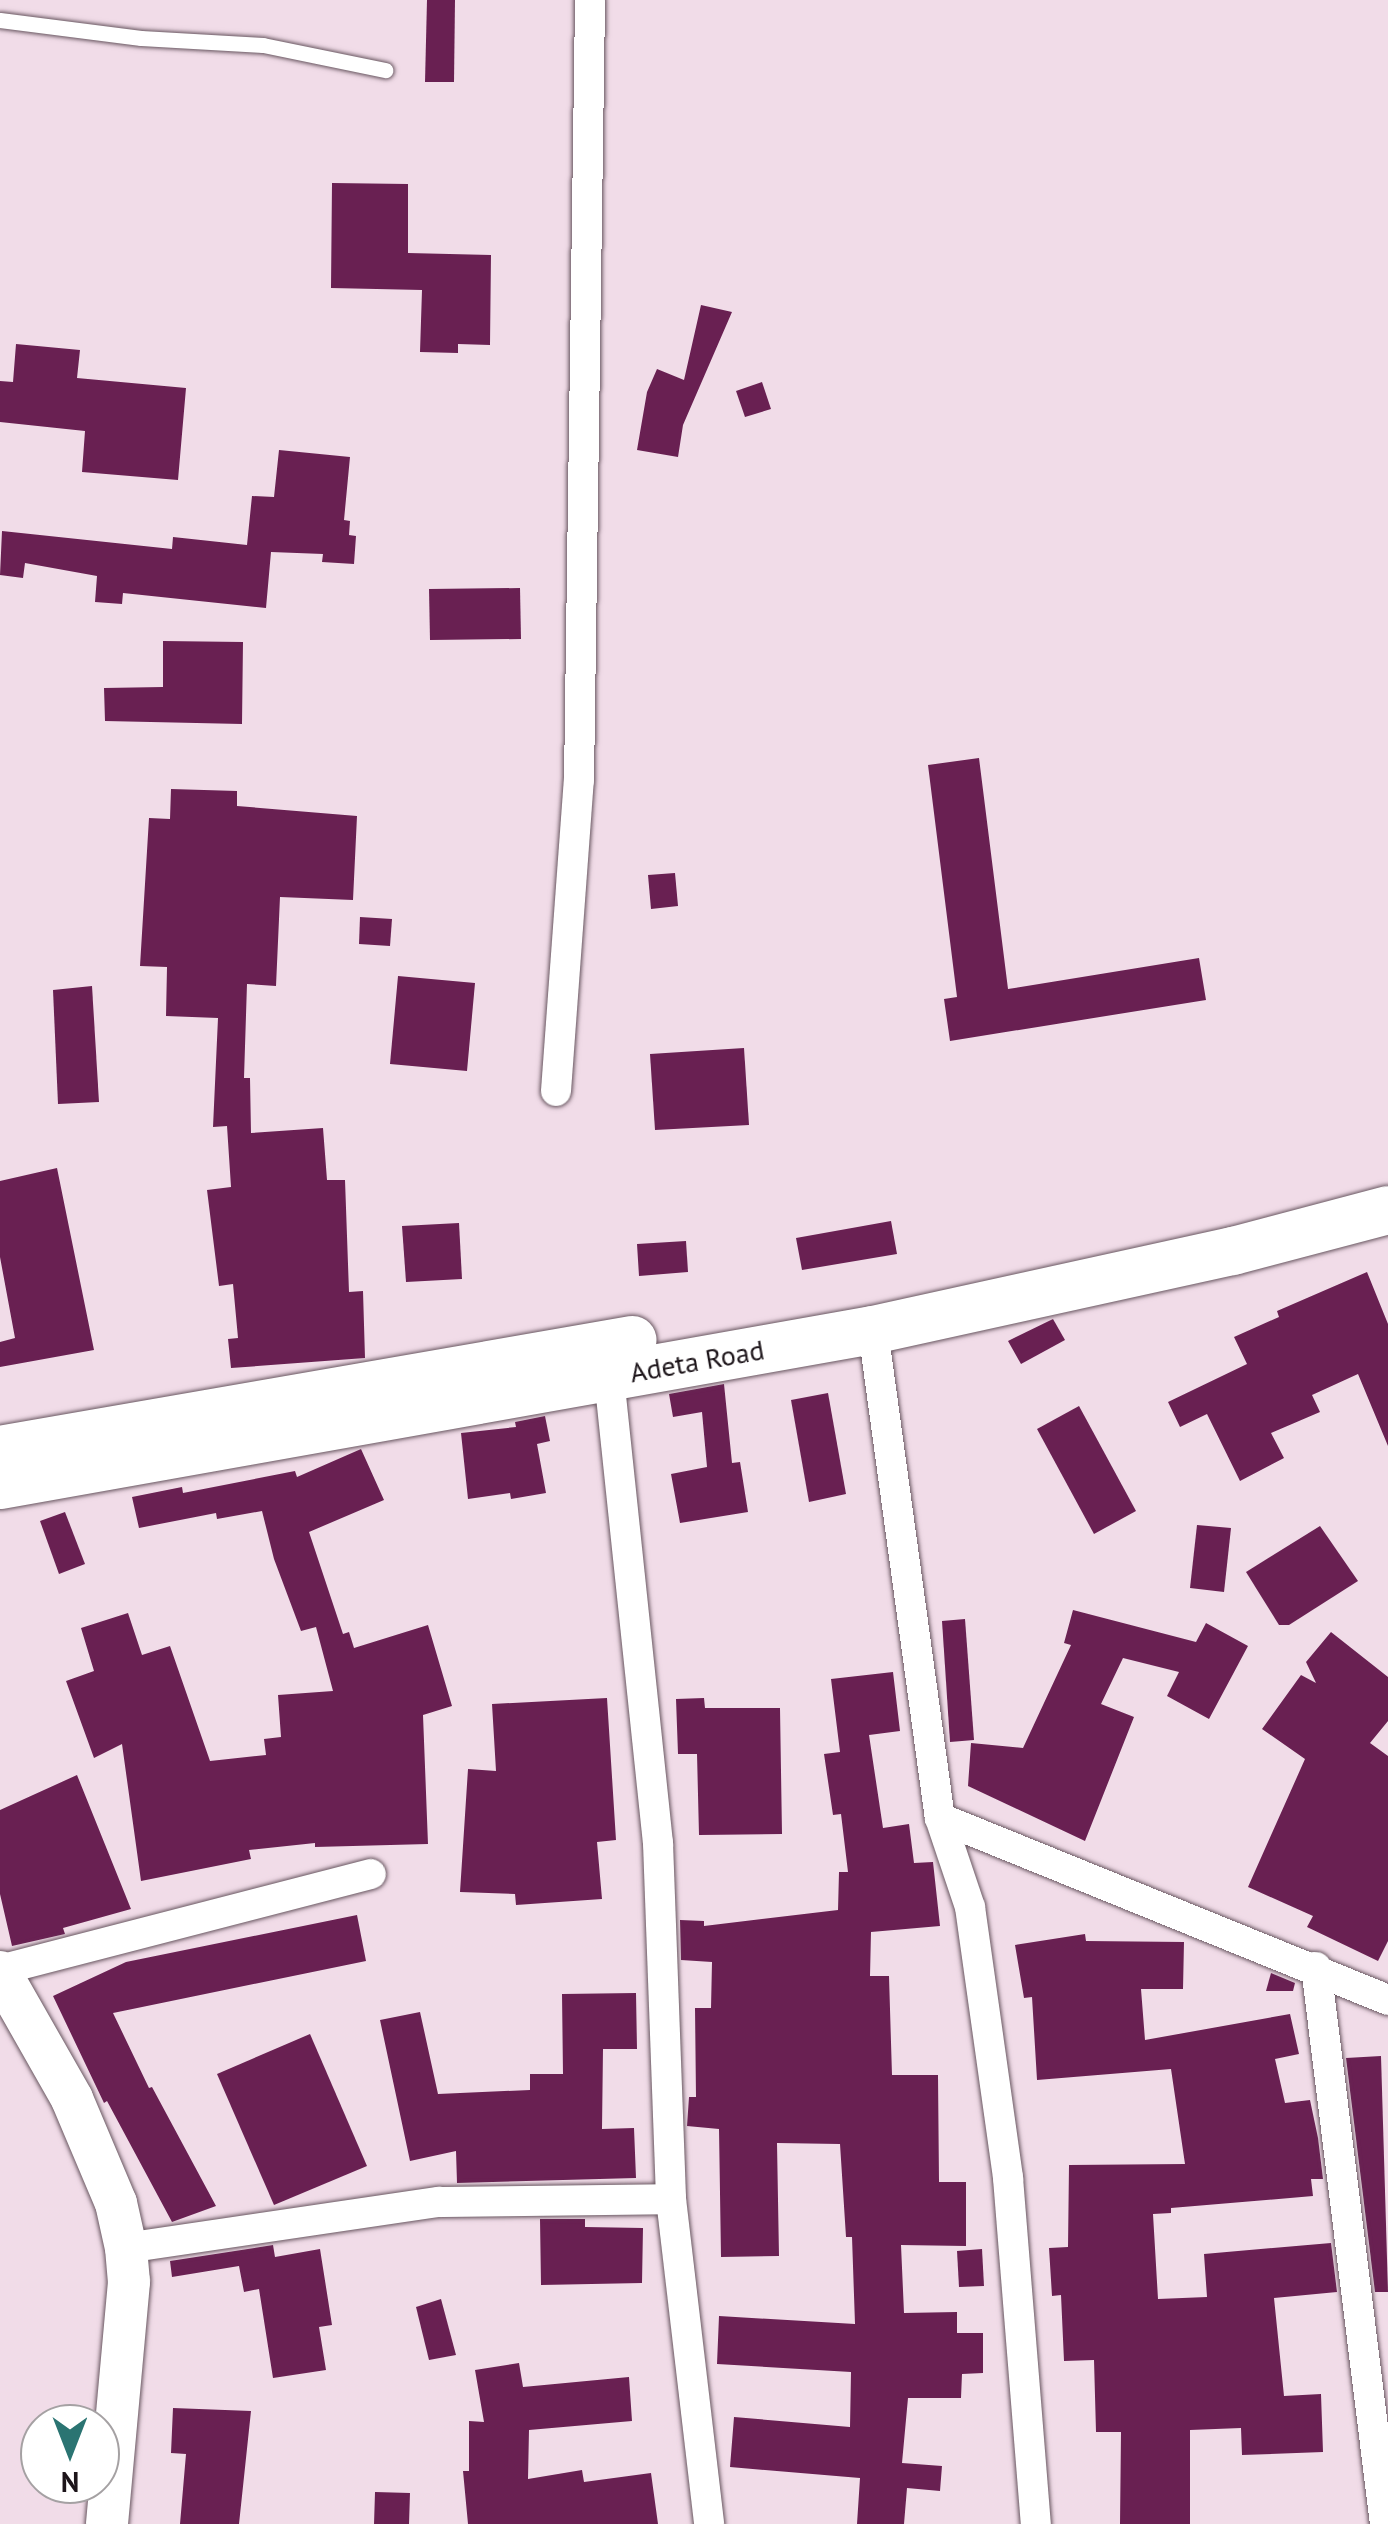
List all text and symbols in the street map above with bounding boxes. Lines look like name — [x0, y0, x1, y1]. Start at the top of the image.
street label: Adeta Road — [627, 1333, 767, 1389]
north arrow — [20, 2404, 120, 2504]
text: N — [61, 2464, 79, 2501]

